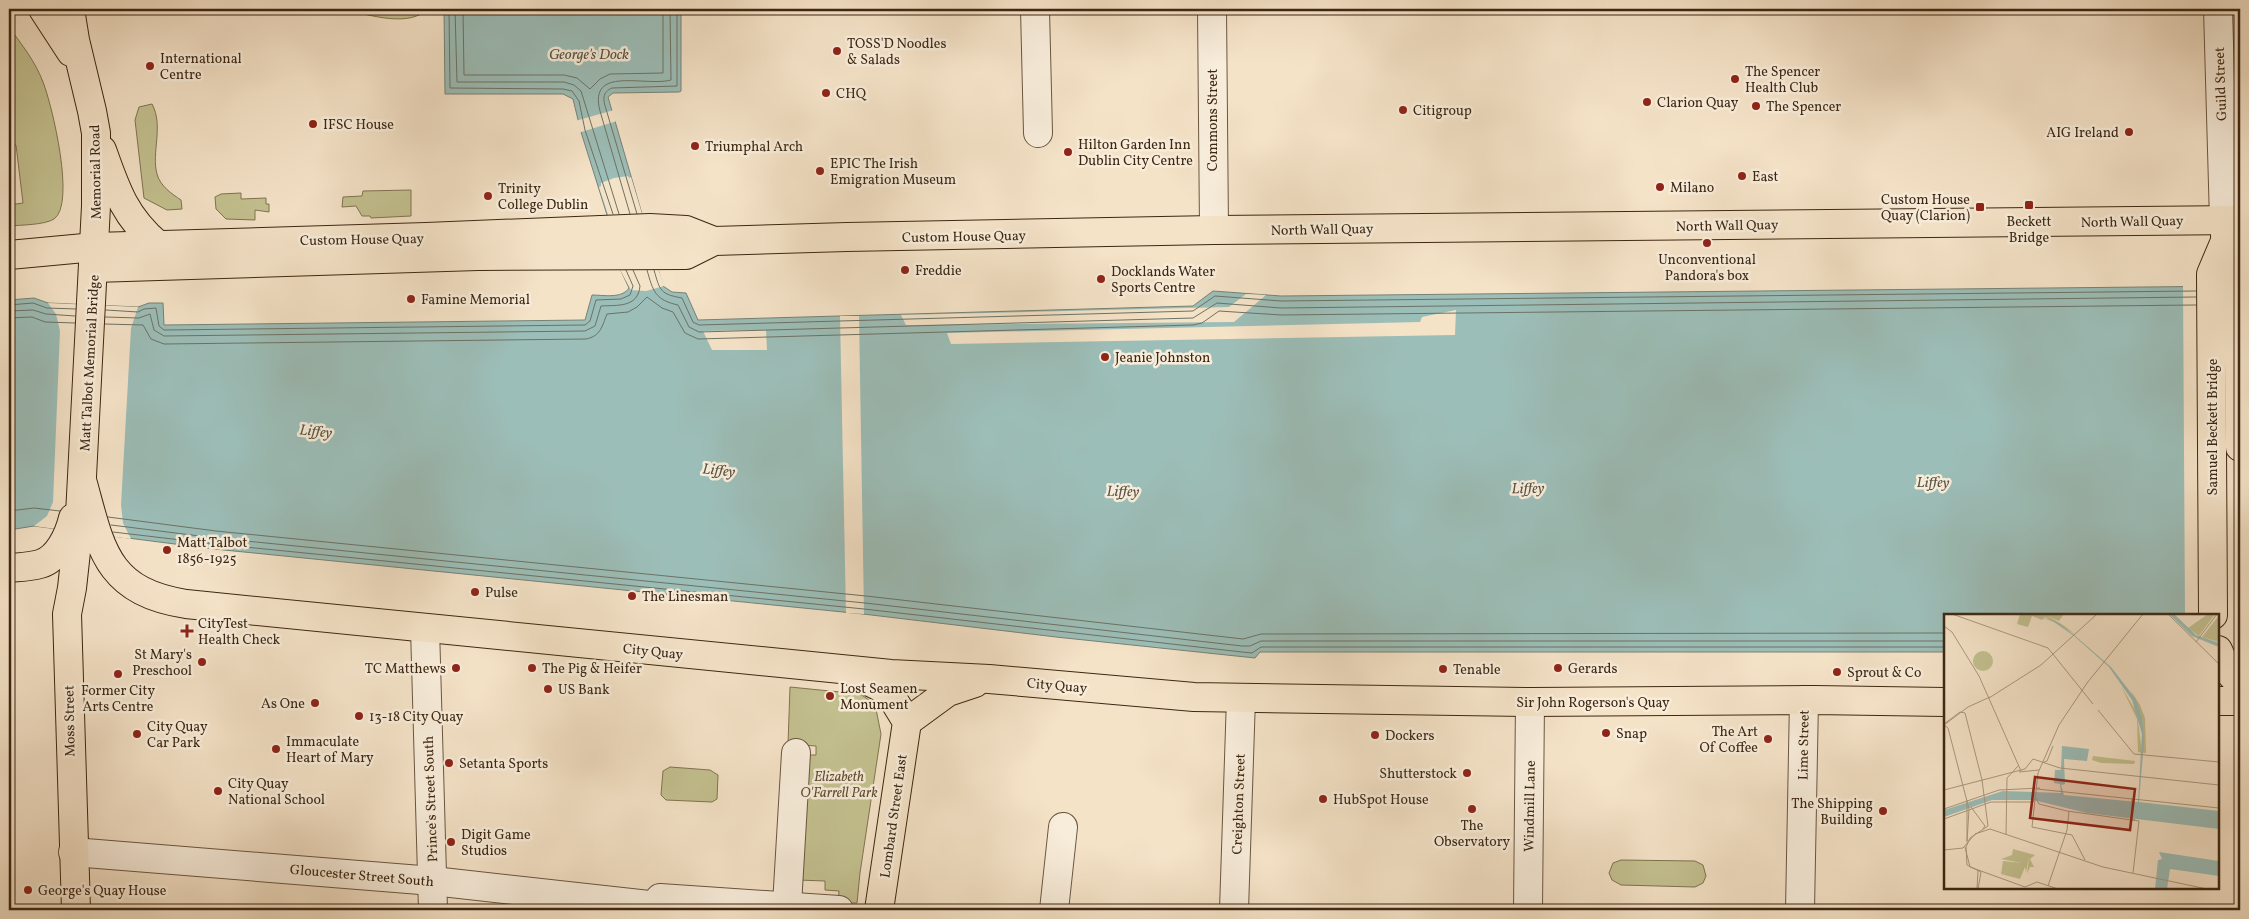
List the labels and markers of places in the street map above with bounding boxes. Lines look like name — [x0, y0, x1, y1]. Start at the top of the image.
place label: TOSS'D Noodles & Salads — [847, 35, 946, 70]
marker: TOSS'D Noodles & Salads — [831, 45, 843, 57]
place label: International Centre — [160, 50, 242, 85]
marker: International Centre — [144, 60, 156, 72]
place label: The Spencer Health Club — [1745, 63, 1820, 98]
marker: The Spencer Health Club — [1729, 73, 1741, 85]
place label: CHQ — [836, 85, 867, 104]
marker: CHQ — [820, 87, 832, 99]
place label: Clarion Quay — [1657, 94, 1739, 113]
marker: Clarion Quay — [1641, 96, 1653, 108]
place label: The Spencer — [1766, 98, 1841, 117]
marker: The Spencer — [1750, 100, 1762, 112]
place label: Citigroup — [1413, 102, 1472, 121]
marker: Citigroup — [1397, 104, 1409, 116]
place label: IFSC House — [323, 116, 394, 135]
marker: IFSC House — [307, 118, 319, 130]
place label: AIG Ireland — [2046, 124, 2119, 143]
marker: AIG Ireland — [2123, 126, 2135, 138]
place label: Hilton Garden Inn Dublin City Centre — [1078, 136, 1193, 171]
place label: Triumphal Arch — [705, 138, 803, 157]
marker: Triumphal Arch — [689, 140, 701, 152]
marker: Hilton Garden Inn Dublin City Centre — [1062, 146, 1074, 158]
place label: EPIC The Irish Emigration Museum — [830, 155, 956, 190]
marker: EPIC The Irish Emigration Museum — [814, 165, 826, 177]
place label: East — [1752, 168, 1778, 187]
marker: East — [1736, 170, 1748, 182]
place label: Milano — [1670, 179, 1714, 198]
place label: Trinity College Dublin — [498, 180, 588, 215]
marker: Milano — [1654, 181, 1666, 193]
marker: Trinity College Dublin — [482, 190, 494, 202]
place label: Custom House Quay (Clarion) — [1881, 191, 1970, 226]
marker: Beckett Bridge — [2023, 199, 2035, 211]
marker: Custom House Quay (Clarion) — [1974, 201, 1986, 213]
place label: Beckett Bridge — [2006, 213, 2052, 248]
marker: Unconventional Pandora's box — [1701, 237, 1713, 249]
place label: Unconventional Pandora's box — [1658, 251, 1756, 286]
place label: Freddie — [915, 262, 962, 281]
place label: Docklands Water Sports Centre — [1111, 263, 1215, 298]
marker: Freddie — [899, 264, 911, 276]
marker: Docklands Water Sports Centre — [1095, 273, 1107, 285]
place label: Famine Memorial — [421, 291, 530, 310]
marker: Famine Memorial — [405, 293, 417, 305]
place label: Jeanie Johnston — [1115, 349, 1210, 368]
marker: Jeanie Johnston — [1099, 351, 1111, 363]
place label: Matt Talbot 1856-1925 — [177, 534, 247, 569]
marker: Matt Talbot 1856-1925 — [161, 544, 173, 556]
place label: Pulse — [485, 584, 518, 603]
marker: Pulse — [469, 586, 481, 598]
place label: The Linesman — [642, 588, 728, 607]
marker: The Linesman — [626, 590, 638, 602]
place label: CityTest Health Check — [198, 615, 280, 650]
marker: CityTest Health Check — [180, 624, 194, 638]
place label: St Mary's Preschool — [132, 646, 192, 681]
marker: St Mary's Preschool — [196, 656, 208, 668]
place label: TC Matthews — [365, 660, 446, 679]
place label: The Pig & Heifer — [542, 660, 642, 679]
place label: Gerards — [1568, 660, 1617, 679]
place label: Tenable — [1453, 661, 1501, 680]
marker: TC Matthews — [450, 662, 462, 674]
marker: The Pig & Heifer — [526, 662, 538, 674]
marker: Gerards — [1552, 662, 1564, 674]
marker: Tenable — [1437, 663, 1449, 675]
place label: Sprout & Co — [1847, 664, 1921, 683]
marker: Sprout & Co — [1831, 666, 1843, 678]
marker: Former City Arts Centre — [112, 668, 124, 680]
place label: Lost Seamen Monument — [840, 680, 918, 715]
place label: US Bank — [558, 681, 610, 700]
place label: Former City Arts Centre — [81, 682, 155, 717]
marker: US Bank — [542, 683, 554, 695]
marker: Lost Seamen Monument — [824, 690, 836, 702]
place label: As One — [261, 695, 305, 714]
marker: As One — [309, 697, 321, 709]
place label: 13-18 City Quay — [369, 708, 464, 727]
marker: 13-18 City Quay — [353, 710, 365, 722]
place label: City Quay Car Park — [147, 718, 208, 753]
place label: The Art Of Coffee — [1700, 723, 1758, 758]
place label: Snap — [1616, 725, 1647, 744]
place label: Dockers — [1385, 727, 1435, 746]
marker: Snap — [1600, 727, 1612, 739]
marker: City Quay Car Park — [131, 728, 143, 740]
marker: Dockers — [1369, 729, 1381, 741]
place label: Immaculate Heart of Mary — [286, 733, 374, 768]
marker: The Art Of Coffee — [1762, 733, 1774, 745]
marker: Immaculate Heart of Mary — [270, 743, 282, 755]
place label: Setanta Sports — [459, 755, 548, 774]
marker: Setanta Sports — [443, 757, 455, 769]
place label: Shutterstock — [1379, 765, 1457, 784]
marker: Shutterstock — [1461, 767, 1473, 779]
place label: City Quay National School — [228, 775, 325, 810]
marker: City Quay National School — [212, 785, 224, 797]
place label: HubSpot House — [1333, 791, 1429, 810]
marker: HubSpot House — [1317, 793, 1329, 805]
place label: The Shipping Building — [1791, 795, 1873, 830]
marker: The Observatory — [1466, 803, 1478, 815]
marker: The Shipping Building — [1877, 805, 1889, 817]
place label: The Observatory — [1434, 817, 1511, 852]
place label: Digit Game Studios — [461, 826, 531, 861]
marker: Digit Game Studios — [445, 836, 457, 848]
place label: George's Quay House — [38, 882, 167, 901]
marker: George's Quay House — [22, 884, 34, 896]

